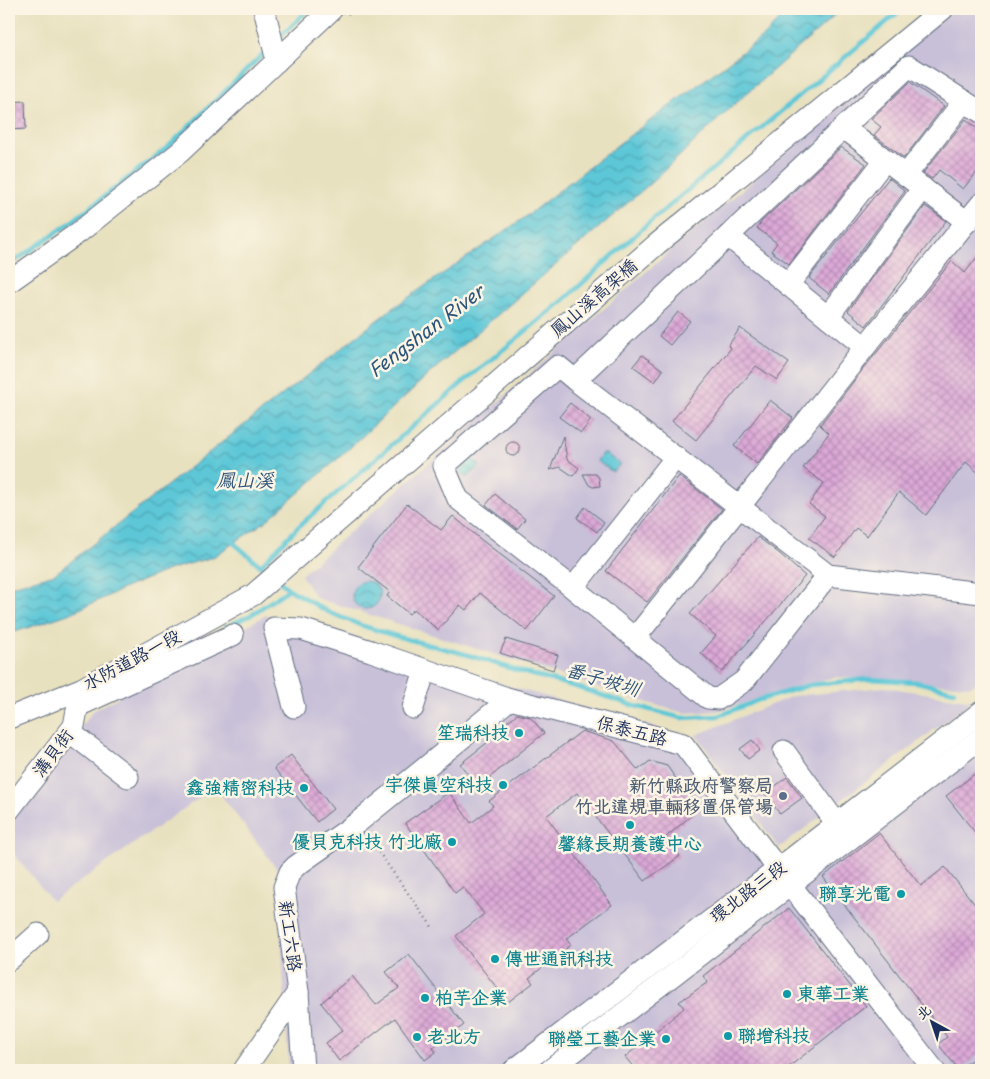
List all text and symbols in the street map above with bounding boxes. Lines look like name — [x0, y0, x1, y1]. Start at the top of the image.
street label: 鳳山溪高架橋 — [543, 251, 643, 342]
water label: Fengshan River — [362, 276, 491, 383]
water label: 鳳山溪 — [215, 465, 274, 493]
street label: 水防道路一段 — [77, 621, 185, 696]
water label: 番子坡圳 — [563, 654, 646, 703]
street label: 保泰五路 — [594, 708, 671, 751]
place label: 笙瑞科技 — [437, 718, 509, 745]
street label: 溝貝街 — [25, 722, 79, 782]
marker: 笙瑞科技 — [513, 727, 525, 739]
place label: 宇傑真空科技 — [385, 770, 493, 797]
place label: 新竹縣政府警察局 竹北違規車輛移置保管場 — [575, 771, 773, 819]
place label: 鑫強精密科技 — [186, 773, 294, 800]
marker: 宇傑真空科技 — [497, 779, 509, 791]
marker: 鑫強精密科技 — [298, 782, 310, 794]
marker: 新竹縣政府警察局 竹北違規車輛移置保管場 — [777, 790, 789, 802]
marker: 馨緣長期養護中心 — [624, 819, 636, 831]
place label: 優貝克科技 竹北廠 — [292, 827, 442, 854]
place label: 馨緣長期養護中心 — [558, 829, 702, 856]
marker: 優貝克科技 竹北廠 — [446, 836, 458, 848]
street label: 環北路三段 — [703, 853, 791, 929]
place label: 聯享光電 — [819, 879, 891, 906]
marker: 聯享光電 — [895, 888, 907, 900]
street label: 新工六路 — [273, 898, 310, 973]
place label: 傳世通訊科技 — [505, 944, 613, 971]
marker: 傳世通訊科技 — [489, 953, 501, 965]
place label: 東華工業 — [797, 979, 869, 1006]
place label: 柏芋企業 — [435, 983, 507, 1010]
marker: 東華工業 — [781, 988, 793, 1000]
marker: 柏芋企業 — [419, 992, 431, 1004]
north arrow — [908, 996, 958, 1046]
text: 北 — [911, 999, 935, 1024]
place label: 聯增科技 — [738, 1021, 810, 1048]
place label: 老北方 — [427, 1022, 481, 1049]
place label: 聯瑩工藝企業 — [548, 1024, 656, 1051]
marker: 聯增科技 — [722, 1030, 734, 1042]
marker: 老北方 — [411, 1031, 423, 1043]
marker: 聯瑩工藝企業 — [660, 1033, 672, 1045]

